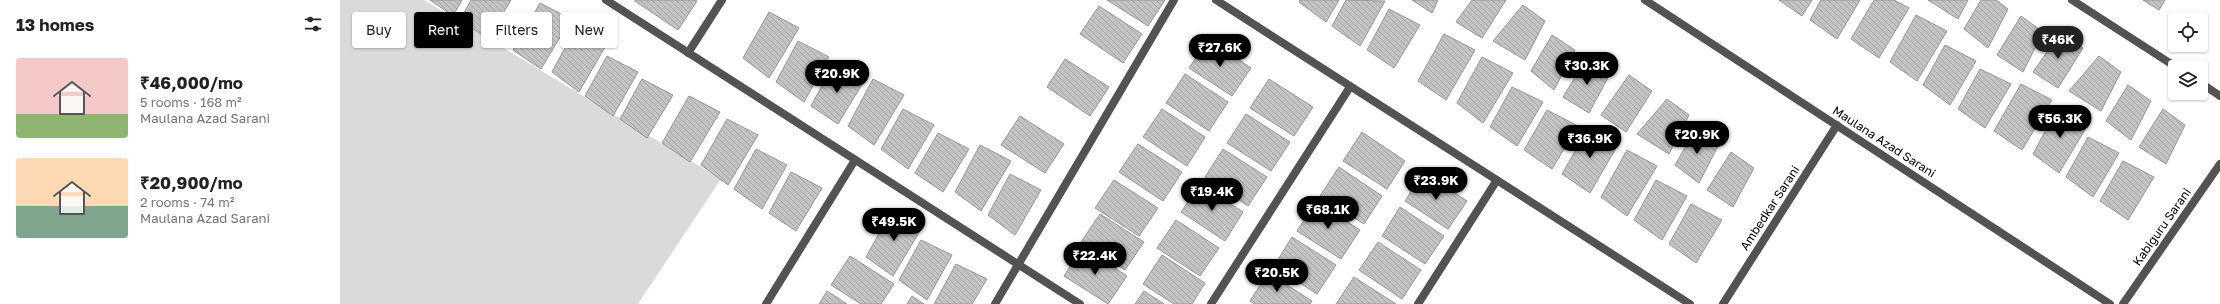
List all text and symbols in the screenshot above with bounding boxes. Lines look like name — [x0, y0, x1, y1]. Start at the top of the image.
chip: Buy — [352, 12, 406, 48]
chip: Rent — [414, 12, 473, 48]
chip: Filters — [481, 12, 552, 48]
chip: New — [560, 12, 618, 48]
map controls — [2168, 12, 2208, 100]
button: locate — [2168, 12, 2208, 52]
icon: filters — [302, 13, 324, 35]
text: 13 homes — [16, 14, 94, 35]
pin: ₹46K — [2034, 26, 2082, 60]
text: ₹46K — [2041, 31, 2075, 47]
pin: ₹27.6K — [1187, 34, 1253, 68]
text: ₹27.6K — [1198, 39, 1242, 55]
pin: ₹30.3K — [1554, 52, 1620, 86]
text: ₹30.3K — [1564, 57, 1610, 73]
pin: ₹20.9K — [804, 60, 870, 94]
button: layers — [2168, 60, 2208, 100]
text: ₹20.9K — [814, 65, 860, 81]
text: ₹46,000/mo — [140, 72, 243, 93]
icon: home — [48, 74, 96, 122]
text: 5 rooms · 168 m² — [140, 94, 242, 110]
street label: Maulana Azad Sarani — [1830, 103, 1939, 181]
pin: ₹56.3K — [2027, 105, 2093, 139]
text: Maulana Azad Sarani — [140, 110, 270, 126]
text: ₹56.3K — [2037, 110, 2083, 126]
pin: ₹20.9K — [1664, 121, 1730, 155]
pin: ₹36.9K — [1557, 125, 1623, 159]
text: ₹20.9K — [1674, 126, 1720, 142]
text: ₹36.9K — [1567, 130, 1613, 146]
street label: Ambedkar Sarani — [1737, 163, 1803, 253]
pin: ₹23.9K — [1403, 167, 1469, 201]
text: ₹20,900/mo — [140, 172, 243, 193]
text: ₹23.9K — [1413, 172, 1459, 188]
icon: home — [48, 174, 96, 222]
pin: ₹19.4K — [1179, 178, 1245, 212]
text: ₹19.4K — [1190, 183, 1234, 199]
street label: Kabiguru Sarani — [2129, 185, 2194, 268]
text: 2 rooms · 74 m² — [140, 194, 234, 210]
pin: ₹68.1K — [1295, 196, 1361, 230]
text: ₹68.1K — [1306, 201, 1350, 217]
pin: ₹49.5K — [861, 208, 927, 242]
text: Maulana Azad Sarani — [140, 210, 270, 226]
text: ₹49.5K — [871, 213, 917, 229]
pin: ₹22.4K — [1062, 242, 1128, 276]
text: ₹22.4K — [1072, 247, 1118, 263]
pin: ₹20.5K — [1244, 259, 1310, 293]
text: ₹20.5K — [1254, 264, 1300, 280]

